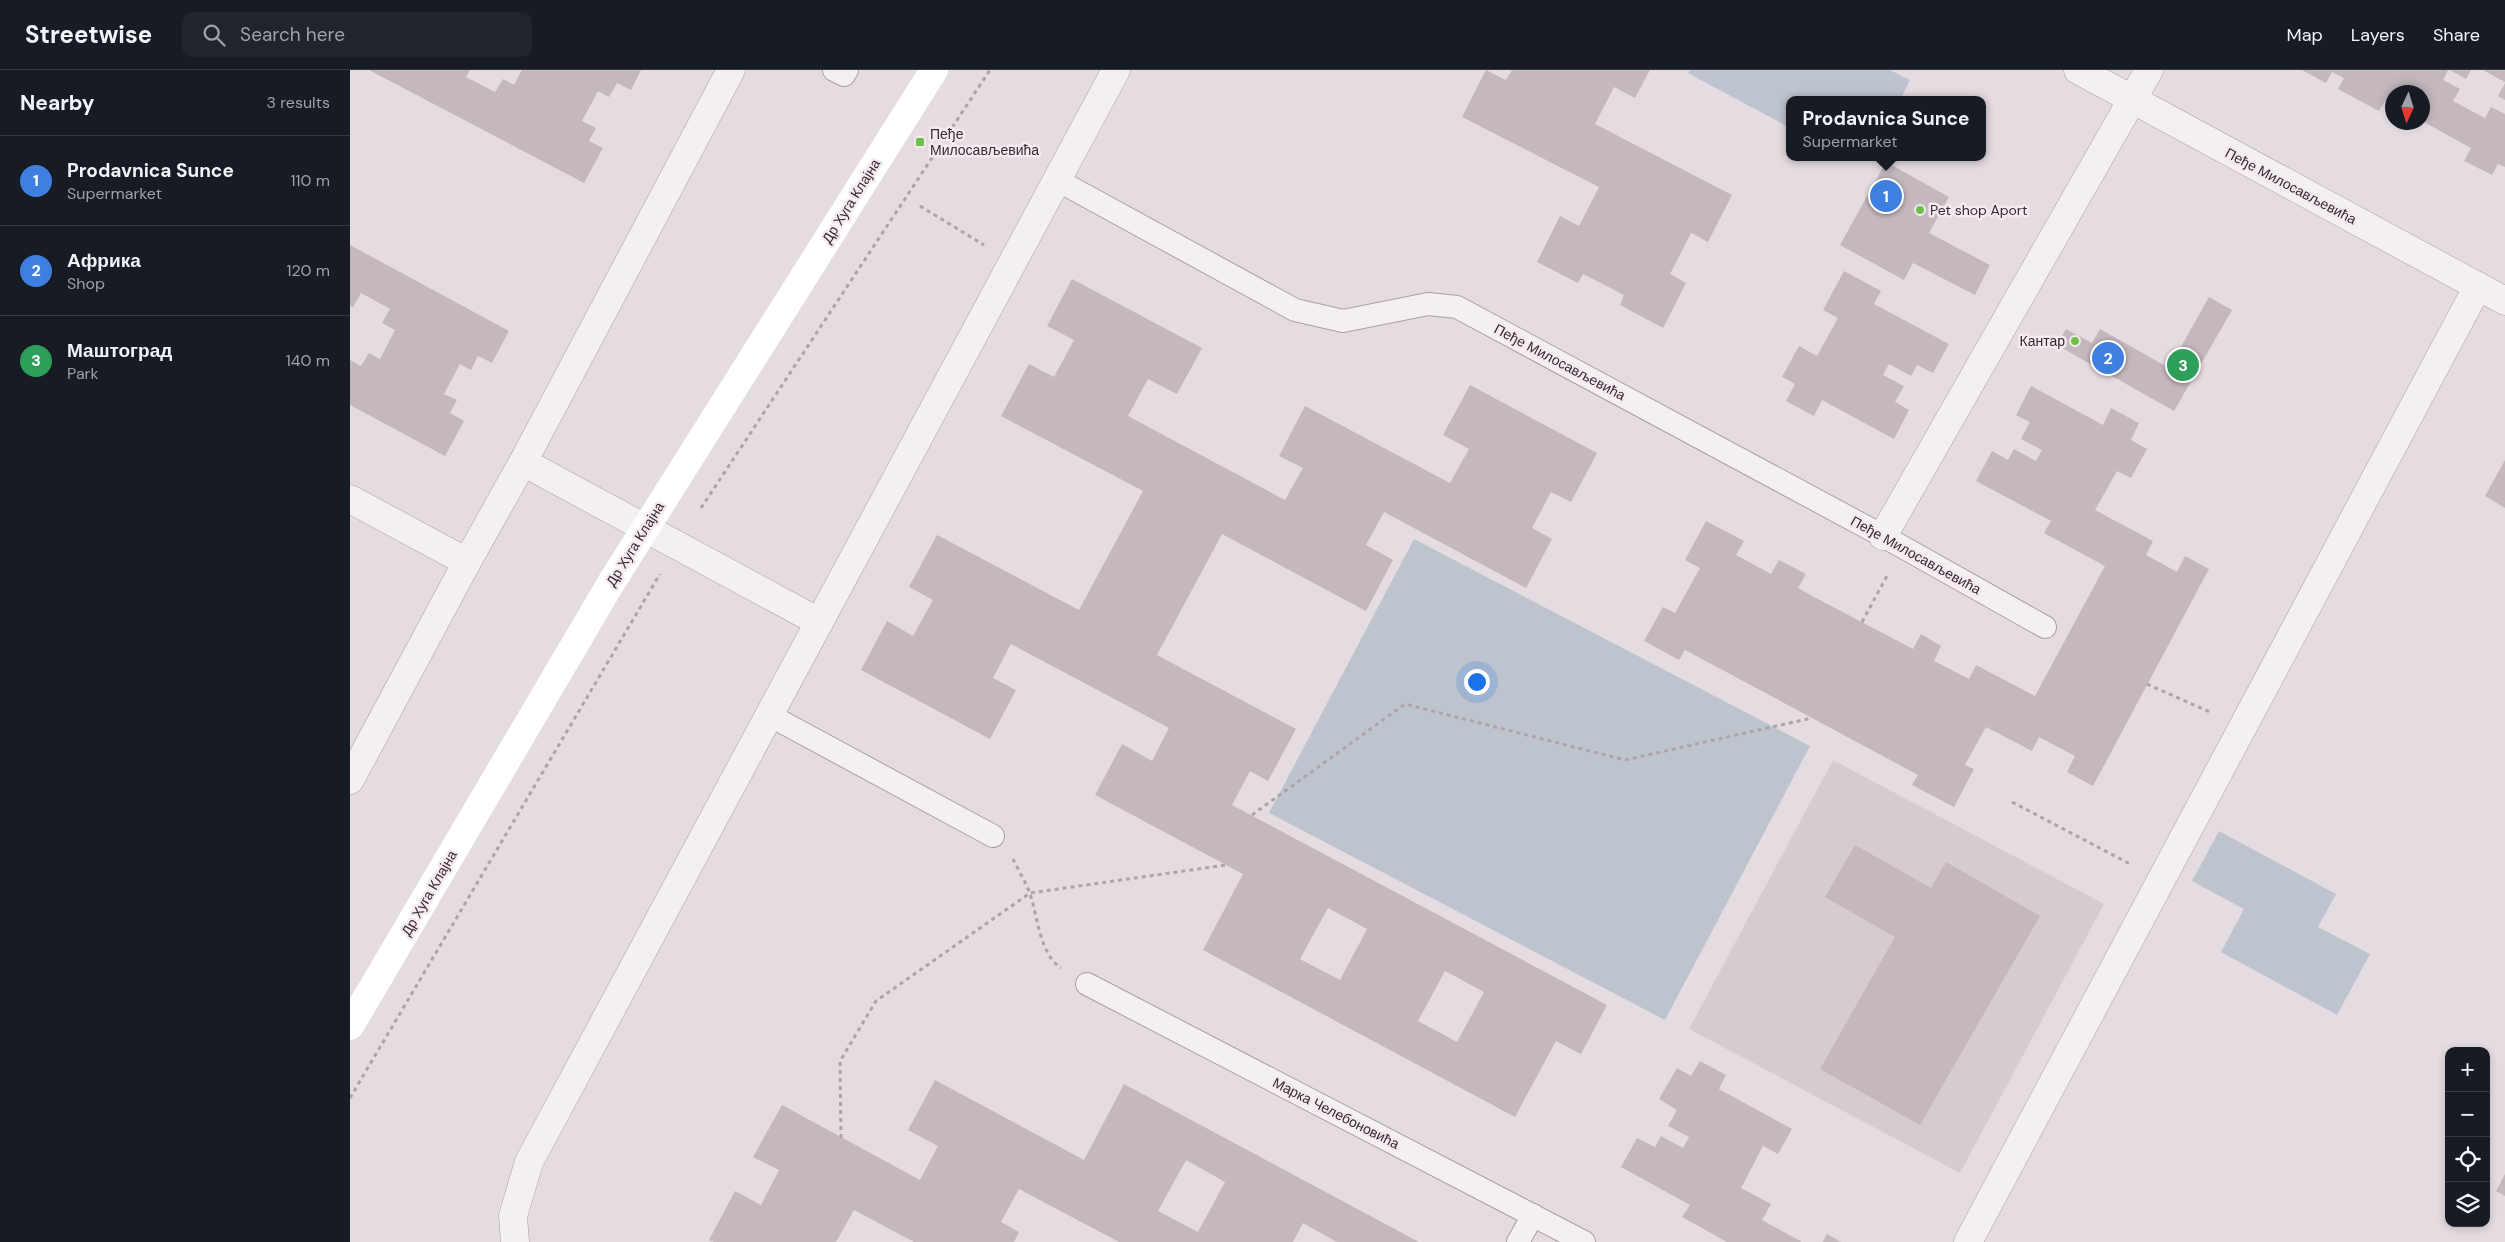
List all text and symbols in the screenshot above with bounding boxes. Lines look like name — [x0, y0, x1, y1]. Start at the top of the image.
search box — [182, 12, 532, 57]
text: Streetwise — [25, 19, 152, 50]
icon: search — [200, 21, 228, 49]
text: Search here — [240, 22, 345, 47]
text: Map — [2287, 23, 2323, 47]
text: Layers — [2351, 23, 2405, 47]
text: Share — [2433, 23, 2480, 47]
north arrow — [2385, 85, 2430, 130]
text: Nearby — [20, 89, 94, 117]
text: 3 results — [267, 92, 330, 113]
popup — [1786, 96, 1986, 161]
text: Prodavnica Sunce — [1803, 106, 1969, 131]
place label: Пеђе Милосављевића — [930, 125, 1039, 159]
text: Supermarket — [1803, 131, 1898, 152]
marker: Пеђе Милосављевића — [914, 136, 926, 148]
street label: Пеђе Милосављевића — [2222, 144, 2360, 228]
street label: Др Хуга Клајна — [818, 155, 884, 247]
text: Prodavnica Sunce — [67, 158, 234, 183]
text: 1 — [33, 170, 39, 191]
text: 110 m — [291, 170, 330, 191]
pin: 1 — [1870, 177, 1902, 215]
text: Supermarket — [67, 183, 162, 204]
place label: Pet shop Aport — [1930, 201, 2028, 219]
marker: Pet shop Aport — [1914, 204, 1926, 216]
text: Африка — [67, 248, 141, 273]
text: 2 — [31, 260, 41, 281]
text: 120 m — [286, 260, 330, 281]
text: Shop — [67, 273, 105, 294]
street label: Пеђе Милосављевића — [1491, 320, 1629, 404]
place label: Кантар — [2020, 332, 2065, 350]
marker: Кантар — [2069, 335, 2081, 347]
text: Маштоград — [67, 338, 172, 363]
pin: 2 — [2092, 339, 2124, 377]
pin: 3 — [2167, 346, 2199, 384]
text: 3 — [31, 350, 41, 371]
text: 140 m — [286, 350, 330, 371]
text: Park — [67, 363, 99, 384]
street label: Др Хуга Клајна — [602, 498, 668, 590]
street label: Пеђе Милосављевића — [1848, 512, 1985, 598]
your location — [1464, 669, 1490, 695]
street label: Др Хуга Клајна — [397, 847, 461, 939]
map controls — [2445, 1047, 2490, 1227]
button: + — [2445, 1047, 2490, 1092]
street label: Марка Челебоновића — [1270, 1073, 1403, 1153]
button: − — [2445, 1092, 2490, 1137]
button: locate — [2445, 1137, 2490, 1182]
button: layers — [2445, 1182, 2490, 1227]

